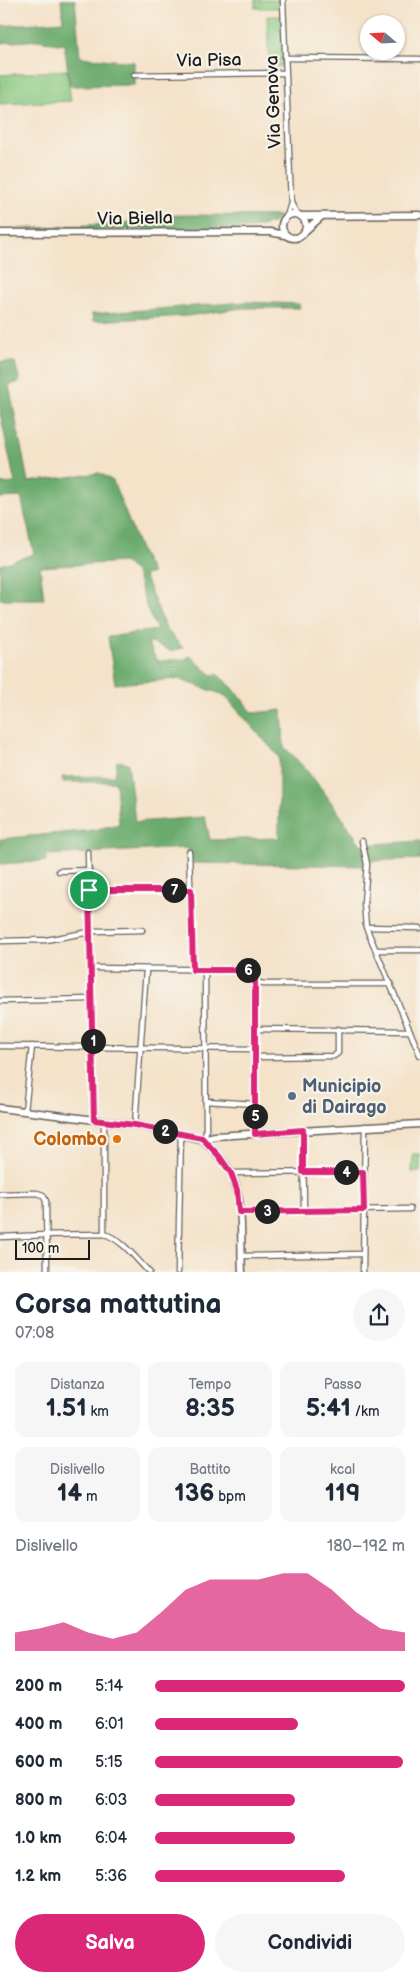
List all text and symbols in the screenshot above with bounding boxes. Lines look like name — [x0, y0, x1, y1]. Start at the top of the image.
north arrow — [360, 15, 405, 60]
map controls — [360, 15, 405, 60]
street label: Via Pisa — [176, 49, 242, 72]
street label: Via Genova — [261, 55, 286, 149]
street label: Via Biella — [97, 207, 173, 230]
pin — [68, 869, 110, 911]
icon: arrive — [75, 876, 103, 904]
pin: 7 — [162, 878, 186, 902]
text: 7 — [171, 882, 178, 899]
pin: 6 — [236, 958, 260, 982]
text: 6 — [244, 962, 253, 979]
pin: 1 — [80, 1028, 106, 1054]
text: 1 — [91, 1033, 96, 1050]
place label: Municipio di Dairago — [302, 1076, 387, 1118]
marker: Municipio di Dairago — [286, 1090, 298, 1102]
pin: 5 — [242, 1104, 268, 1128]
text: 5 — [251, 1108, 260, 1125]
pin: 2 — [152, 1118, 178, 1144]
text: 2 — [161, 1123, 170, 1140]
place label: Colombo — [34, 1129, 107, 1150]
marker: Colombo — [111, 1133, 123, 1145]
pin: 4 — [334, 1160, 358, 1184]
text: 4 — [342, 1164, 351, 1181]
pin: 3 — [254, 1198, 280, 1224]
text: 3 — [263, 1203, 272, 1220]
scale bar — [15, 1237, 90, 1260]
text: 100 m — [22, 1240, 59, 1257]
text: Corsa mattutina — [15, 1288, 222, 1321]
button: share — [353, 1289, 405, 1341]
text: 07:08 — [15, 1324, 54, 1343]
text: Distanza — [50, 1376, 105, 1393]
text: Tempo — [189, 1376, 231, 1393]
text: Passo — [324, 1376, 362, 1393]
text: 1.51 — [46, 1393, 87, 1424]
text: 8:35 — [185, 1393, 235, 1424]
text: 5:41 — [306, 1393, 351, 1424]
text: km — [87, 1403, 109, 1420]
text: /km — [351, 1403, 380, 1420]
text: Dislivello — [50, 1461, 105, 1478]
text: Battito — [189, 1461, 231, 1478]
text: kcal — [330, 1461, 355, 1478]
text: 14 — [57, 1478, 82, 1509]
text: 136 — [174, 1478, 214, 1509]
text: 119 — [325, 1478, 361, 1509]
text: m — [82, 1488, 98, 1505]
text: bpm — [214, 1488, 246, 1505]
text: Dislivello — [15, 1537, 78, 1556]
text: 180–192 m — [327, 1537, 405, 1556]
text: 200 m — [15, 1677, 62, 1696]
text: 5:14 — [95, 1677, 123, 1696]
text: 400 m — [15, 1715, 62, 1734]
text: 6:01 — [95, 1715, 124, 1734]
text: 600 m — [15, 1753, 63, 1772]
text: 5:15 — [95, 1753, 123, 1772]
text: 800 m — [15, 1791, 63, 1810]
text: 6:03 — [95, 1791, 127, 1810]
text: 1.0 km — [15, 1829, 62, 1848]
text: 6:04 — [95, 1829, 127, 1848]
text: 1.2 km — [15, 1867, 61, 1886]
text: 5:36 — [95, 1867, 127, 1886]
button: Salva — [15, 1914, 205, 1972]
button: Condividi — [215, 1914, 405, 1972]

